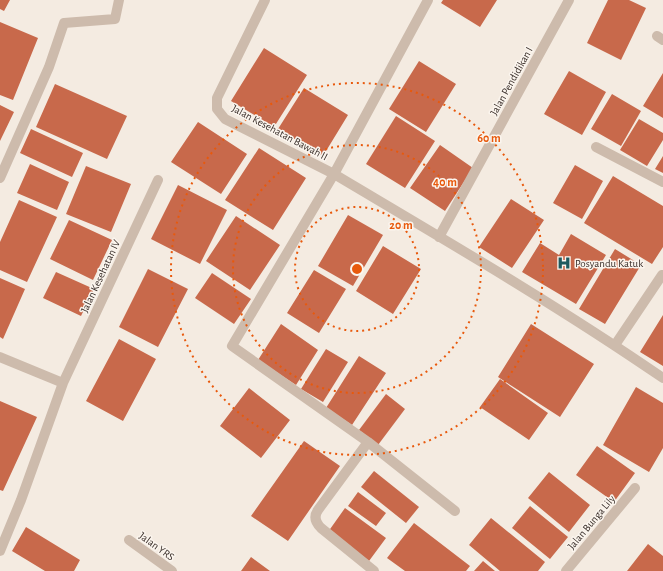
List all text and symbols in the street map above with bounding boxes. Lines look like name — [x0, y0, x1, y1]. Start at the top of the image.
street label: Jalan Pendidikan I — [488, 45, 535, 117]
street label: Jalan Kesehatan Bawah II — [230, 103, 330, 162]
text: 60 m — [477, 132, 501, 144]
text: 40 m — [433, 176, 457, 188]
text: 20 m — [389, 219, 413, 231]
street label: Jalan Kesehatan IV — [79, 237, 123, 314]
hospital icon: Posyandu Katuk — [556, 255, 572, 271]
place label: Posyandu Katuk — [575, 258, 643, 269]
centre of rings — [350, 262, 364, 276]
street label: Jalan Bunga Lily — [566, 493, 617, 552]
street label: Jalan YRS — [137, 530, 176, 563]

